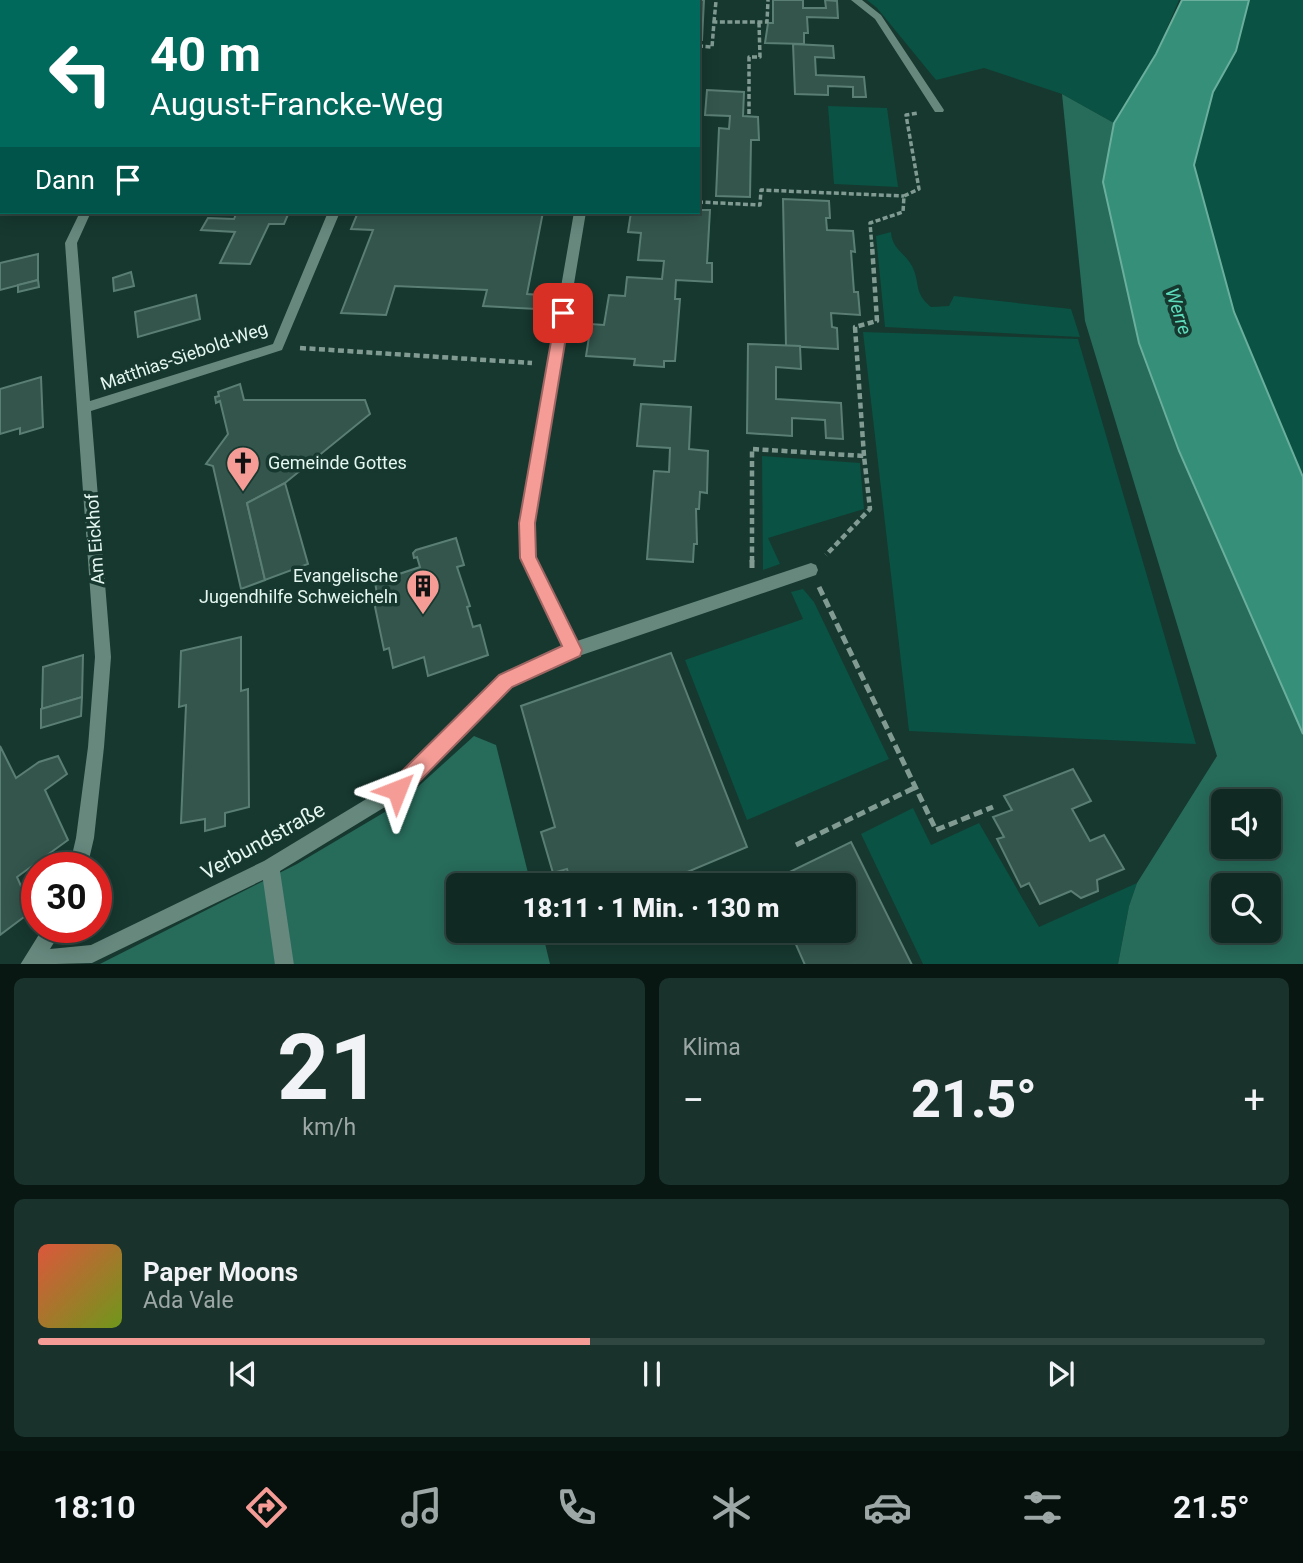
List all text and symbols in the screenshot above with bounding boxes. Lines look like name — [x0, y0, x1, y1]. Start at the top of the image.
text: 40 m — [150, 26, 261, 83]
icon: left — [35, 28, 126, 119]
text: August-Francke-Weg — [150, 85, 444, 123]
icon: arrive — [109, 161, 147, 199]
text: Dann — [35, 165, 95, 195]
pin — [533, 283, 593, 343]
water label: Werre — [1160, 285, 1197, 338]
icon: arrive — [544, 294, 582, 332]
street label: Matthias-Siebold-Weg — [97, 317, 270, 394]
church icon: Gemeinde Gottes — [224, 444, 262, 493]
place label: Gemeinde Gottes — [268, 452, 407, 473]
street label: Am Eickhof — [81, 492, 108, 585]
place label: Evangelische Jugendhilfe Schweicheln — [199, 565, 398, 607]
building icon: Evangelische Jugendhilfe Schweicheln — [404, 567, 442, 616]
position arrow — [360, 753, 434, 827]
map controls — [1211, 789, 1281, 943]
button: sound — [1211, 789, 1281, 859]
street label: Verbundstraße — [197, 797, 329, 885]
speed limit sign: 30 — [21, 852, 112, 943]
button: search — [1211, 873, 1281, 943]
text: 18:11 · 1 Min. · 130 m — [522, 893, 780, 923]
text: 21 — [277, 1015, 381, 1121]
text: Klima — [683, 1034, 741, 1061]
text: 21.5° — [911, 1069, 1037, 1130]
text: − — [683, 1078, 704, 1122]
text: + — [1243, 1078, 1265, 1122]
text: km/h — [302, 1114, 356, 1141]
text: Paper Moons — [143, 1257, 298, 1287]
text: Ada Vale — [143, 1287, 234, 1314]
icon: previous — [224, 1355, 262, 1393]
icon: pause — [633, 1355, 671, 1393]
icon: next — [1042, 1355, 1080, 1393]
icon: directions — [242, 1483, 291, 1532]
icon: music — [397, 1483, 446, 1532]
icon: phone — [552, 1483, 601, 1532]
icon: climate — [707, 1483, 756, 1532]
icon: car — [863, 1483, 912, 1532]
icon: filters — [1018, 1483, 1067, 1532]
text: 18:10 — [53, 1488, 136, 1526]
text: 21.5° — [1173, 1488, 1250, 1526]

